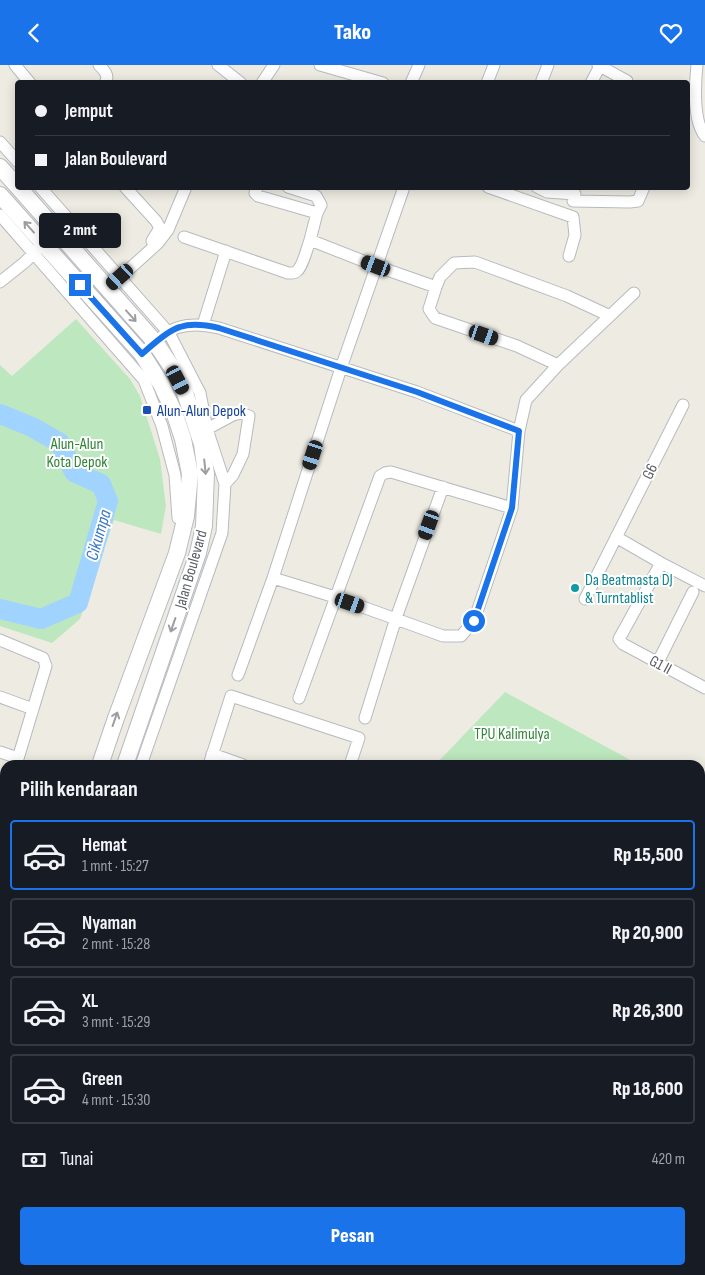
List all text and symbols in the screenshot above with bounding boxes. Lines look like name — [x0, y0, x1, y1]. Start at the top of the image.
icon: back — [20, 19, 48, 47]
text: Tako — [334, 19, 371, 46]
icon: heart — [657, 19, 685, 47]
text: Jemput — [65, 100, 113, 123]
text: Jalan Boulevard — [65, 148, 167, 171]
callout: 2 mnt — [39, 213, 121, 247]
one-way arrow — [23, 221, 35, 234]
text: 2 mnt — [63, 221, 97, 240]
car — [359, 254, 392, 278]
car — [103, 261, 136, 293]
route end — [69, 274, 91, 296]
one-way arrow — [126, 309, 137, 322]
car — [467, 323, 500, 347]
car — [164, 363, 191, 397]
place label: Alun-Alun Depok — [156, 402, 246, 421]
marker: Alun-Alun Depok — [141, 404, 153, 416]
park label: Alun-Alun Kota Depok — [47, 435, 107, 472]
car — [301, 438, 324, 472]
one-way arrow — [200, 459, 210, 475]
street label: G6 — [638, 461, 662, 483]
water label: Cikumpa — [81, 507, 116, 563]
car — [416, 508, 441, 542]
street label: Jalan Boulevard — [171, 528, 212, 612]
place label: Da Beatmasta DJ & Turntablist — [585, 571, 673, 608]
marker: Da Beatmasta DJ & Turntablist — [569, 582, 581, 594]
car — [333, 591, 366, 615]
route start — [463, 610, 485, 632]
one-way arrow — [168, 616, 177, 632]
street label: G1 II — [646, 652, 675, 679]
one-way arrow — [111, 711, 121, 727]
park label: TPU Kalimulya — [474, 725, 550, 744]
text: Pilih kendaraan — [20, 776, 138, 803]
icon: car — [22, 833, 67, 878]
text: Hemat — [82, 834, 127, 857]
text: Rp 15,500 — [613, 844, 683, 867]
text: 1 mnt · 15:27 — [82, 857, 149, 876]
icon: car — [22, 911, 67, 956]
text: Nyaman — [82, 912, 136, 935]
text: Rp 20,900 — [612, 922, 683, 945]
text: 2 mnt · 15:28 — [82, 935, 150, 954]
icon: car — [22, 989, 67, 1034]
text: XL — [82, 990, 98, 1013]
text: Rp 26,300 — [612, 1000, 683, 1023]
text: 3 mnt · 15:29 — [82, 1013, 150, 1032]
icon: car — [22, 1067, 67, 1112]
text: Green — [82, 1068, 122, 1091]
text: Rp 18,600 — [612, 1078, 683, 1101]
text: 4 mnt · 15:30 — [82, 1091, 151, 1110]
icon: cash — [20, 1146, 48, 1174]
text: Tunai — [60, 1148, 93, 1171]
text: 420 m — [652, 1150, 685, 1169]
button: Pesan — [20, 1207, 685, 1265]

